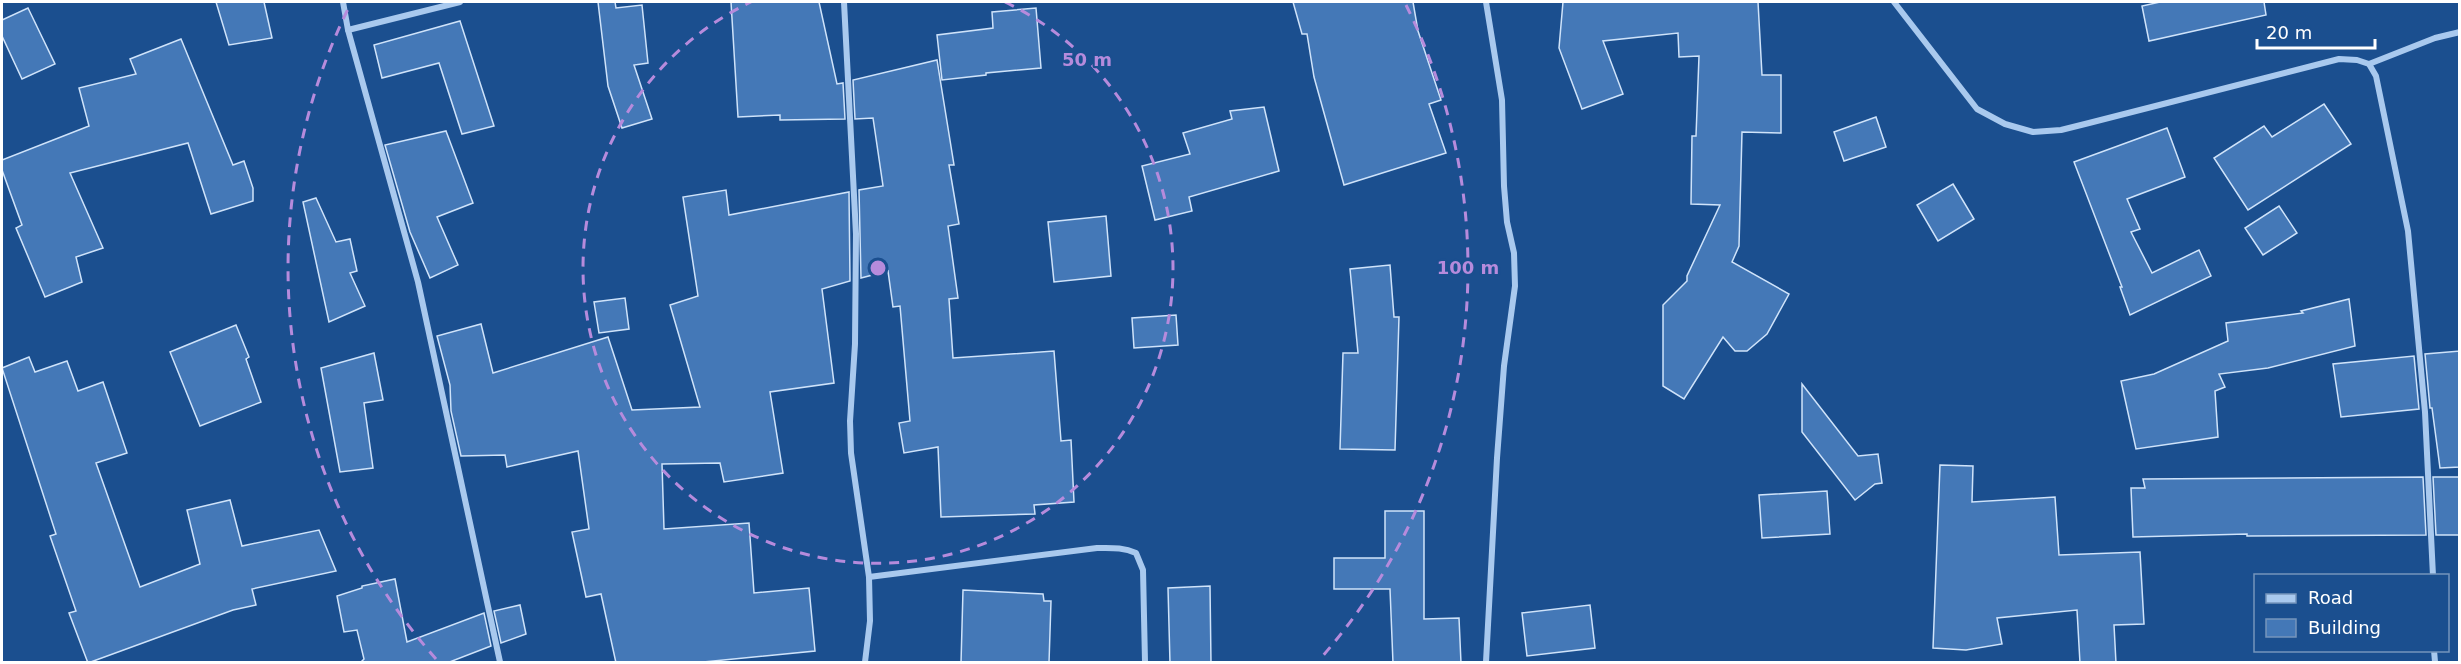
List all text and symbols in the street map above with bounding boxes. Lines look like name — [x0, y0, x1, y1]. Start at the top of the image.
scale bar — [2257, 12, 2376, 50]
text: 20 m — [2266, 22, 2312, 43]
text: 50 m — [1062, 49, 1112, 70]
text: 100 m — [1437, 257, 1499, 278]
centre of rings — [868, 258, 888, 278]
legend — [2254, 574, 2449, 652]
text: Road — [2308, 587, 2353, 608]
text: Building — [2308, 617, 2381, 638]

